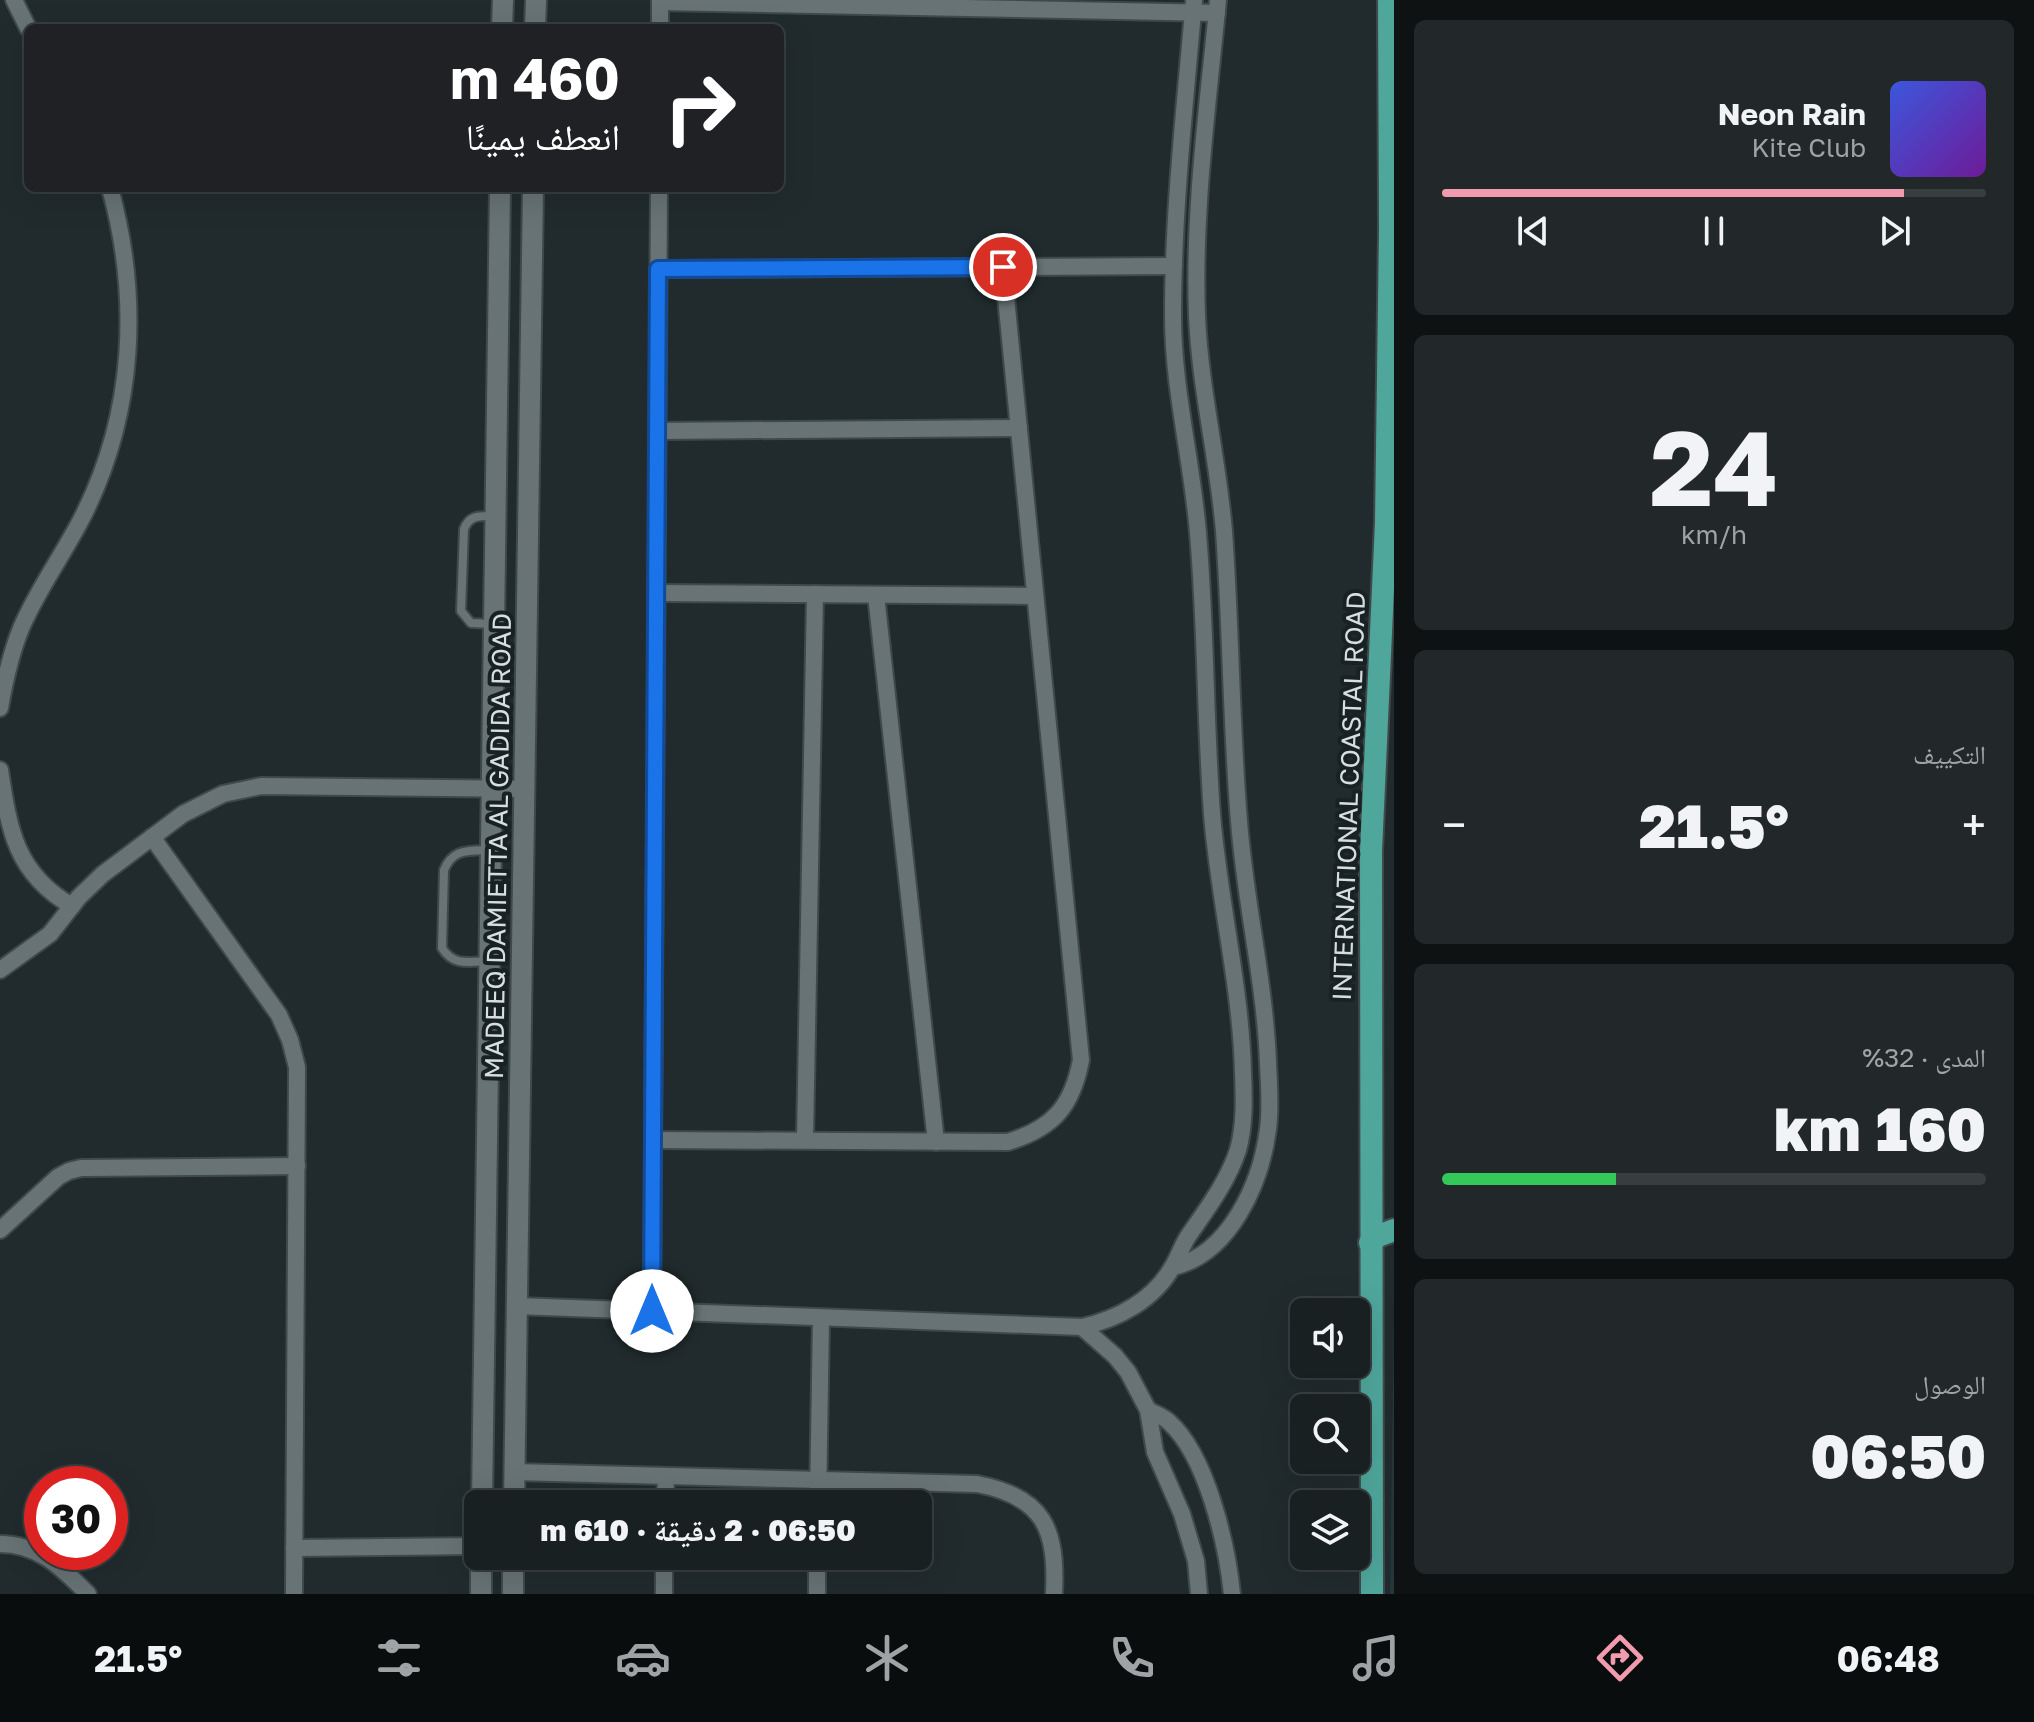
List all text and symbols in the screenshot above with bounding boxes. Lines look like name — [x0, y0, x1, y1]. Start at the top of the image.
text: 460 m — [450, 44, 620, 111]
icon: right — [648, 56, 752, 160]
text: Neon Rain — [1718, 96, 1866, 132]
text: انعطف يمينًا — [466, 115, 620, 158]
text: Kite Club — [1751, 132, 1866, 163]
icon: previous — [1511, 209, 1555, 253]
icon: pause — [1692, 209, 1736, 253]
icon: next — [1873, 209, 1917, 253]
pin — [969, 233, 1037, 301]
icon: arrive — [981, 245, 1025, 289]
text: 24 — [1650, 404, 1778, 529]
text: km/h — [1681, 519, 1747, 550]
street label: INTERNATIONAL COASTAL ROAD — [1326, 591, 1371, 1001]
street label: MADEEQ DAMIETTA AL GADIDA ROAD — [478, 613, 517, 1079]
text: التكييف — [1913, 739, 1986, 770]
text: 21.5° — [1639, 789, 1789, 861]
text: − — [1442, 798, 1466, 851]
text: + — [1962, 798, 1986, 851]
text: المدى · 32% — [1862, 1042, 1986, 1073]
text: 160 km — [1774, 1092, 1986, 1164]
position arrow — [610, 1269, 694, 1353]
map controls — [1290, 1298, 1370, 1570]
button: sound — [1290, 1298, 1370, 1378]
text: الوصول — [1914, 1369, 1986, 1400]
button: search — [1290, 1394, 1370, 1474]
text: 06:50 — [1810, 1419, 1986, 1491]
speed limit sign: 30 — [24, 1466, 128, 1570]
button: layers — [1290, 1490, 1370, 1570]
text: 06:50 · 2 دقيقة · 610 m — [540, 1512, 856, 1548]
icon: filters — [371, 1630, 427, 1686]
icon: car — [615, 1630, 671, 1686]
icon: climate — [859, 1630, 915, 1686]
icon: phone — [1104, 1630, 1160, 1686]
icon: music — [1348, 1630, 1404, 1686]
icon: directions — [1592, 1630, 1648, 1686]
text: 21.5° — [94, 1637, 182, 1680]
text: 06:48 — [1837, 1637, 1940, 1680]

